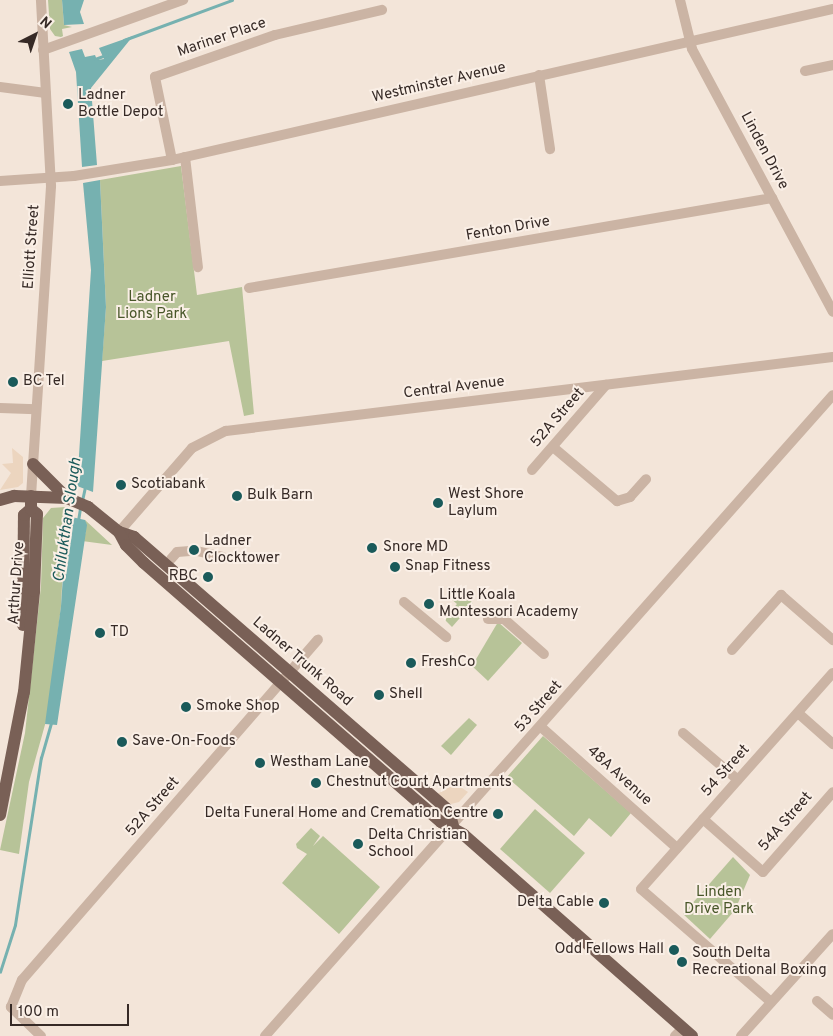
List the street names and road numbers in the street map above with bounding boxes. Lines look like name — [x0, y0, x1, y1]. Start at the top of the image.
street label: Mariner Place — [175, 14, 269, 62]
street label: Westminster Avenue — [370, 59, 508, 107]
street label: Linden Drive — [736, 109, 792, 193]
street label: Elliott Street — [20, 204, 44, 290]
street label: Fenton Drive — [465, 213, 551, 245]
street label: Central Avenue — [402, 373, 506, 403]
street label: 52A Street — [527, 384, 589, 452]
street label: Arthur Drive — [5, 541, 29, 625]
street label: Ladner Trunk Road — [248, 613, 356, 711]
street label: 53 Street — [511, 677, 567, 737]
street label: 54 Street — [698, 741, 754, 801]
street label: 48A Avenue — [582, 742, 656, 810]
street label: 52A Street — [122, 773, 184, 841]
street label: 54A Street — [755, 788, 817, 856]

